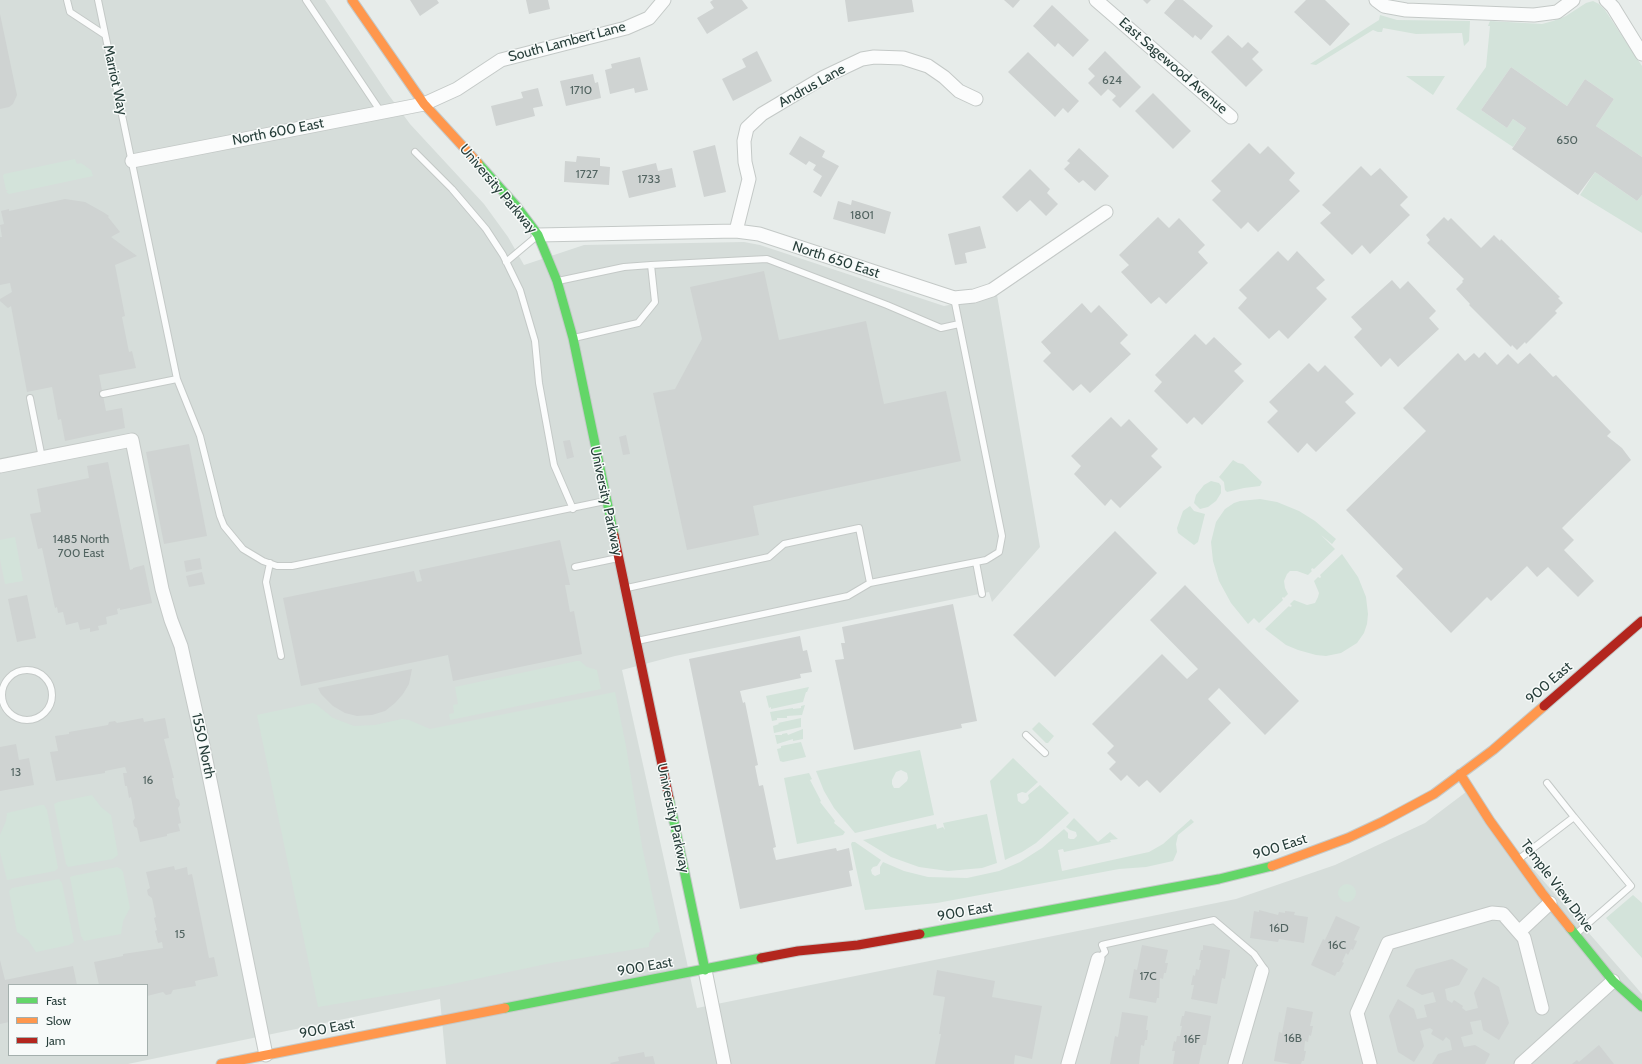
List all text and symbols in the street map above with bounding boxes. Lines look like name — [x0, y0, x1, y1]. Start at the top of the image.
street label: East Sagewood Avenue — [1115, 14, 1231, 118]
street label: South Lambert Lane — [507, 18, 627, 66]
street label: Marriot Way — [99, 43, 131, 117]
street label: Andrus Lane — [776, 61, 848, 111]
house number: 624 — [1102, 73, 1122, 87]
house number: 1710 — [570, 83, 592, 97]
street label: North 600 East — [231, 115, 325, 149]
house number: 650 — [1556, 133, 1578, 147]
street label: University Parkway — [456, 141, 540, 237]
house number: 1727 — [576, 167, 598, 181]
house number: 1733 — [638, 172, 660, 186]
house number: 1801 — [850, 208, 874, 222]
street label: North 650 East — [790, 238, 882, 282]
street label: University Parkway — [586, 445, 626, 557]
house number: 1485 North 700 East — [53, 532, 109, 560]
street label: 900 East — [1522, 658, 1576, 708]
street label: 1550 North — [188, 712, 218, 780]
street label: University Parkway — [653, 762, 693, 874]
house number: 13 — [11, 765, 21, 779]
house number: 16 — [143, 773, 153, 787]
street label: 900 East — [1251, 830, 1309, 864]
street label: Temple View Drive — [1517, 837, 1597, 935]
street label: 900 East — [936, 899, 994, 925]
house number: 16D — [1269, 921, 1289, 935]
house number: 15 — [175, 927, 185, 941]
house number: 16C — [1328, 938, 1346, 952]
street label: 900 East — [616, 954, 674, 980]
house number: 17C — [1139, 969, 1157, 983]
legend — [8, 984, 148, 1056]
text: Fast — [46, 993, 66, 1008]
text: Slow — [46, 1013, 71, 1028]
street label: 900 East — [298, 1015, 356, 1043]
house number: 16B — [1284, 1031, 1302, 1045]
house number: 16F — [1183, 1032, 1201, 1046]
text: Jam — [46, 1033, 65, 1048]

